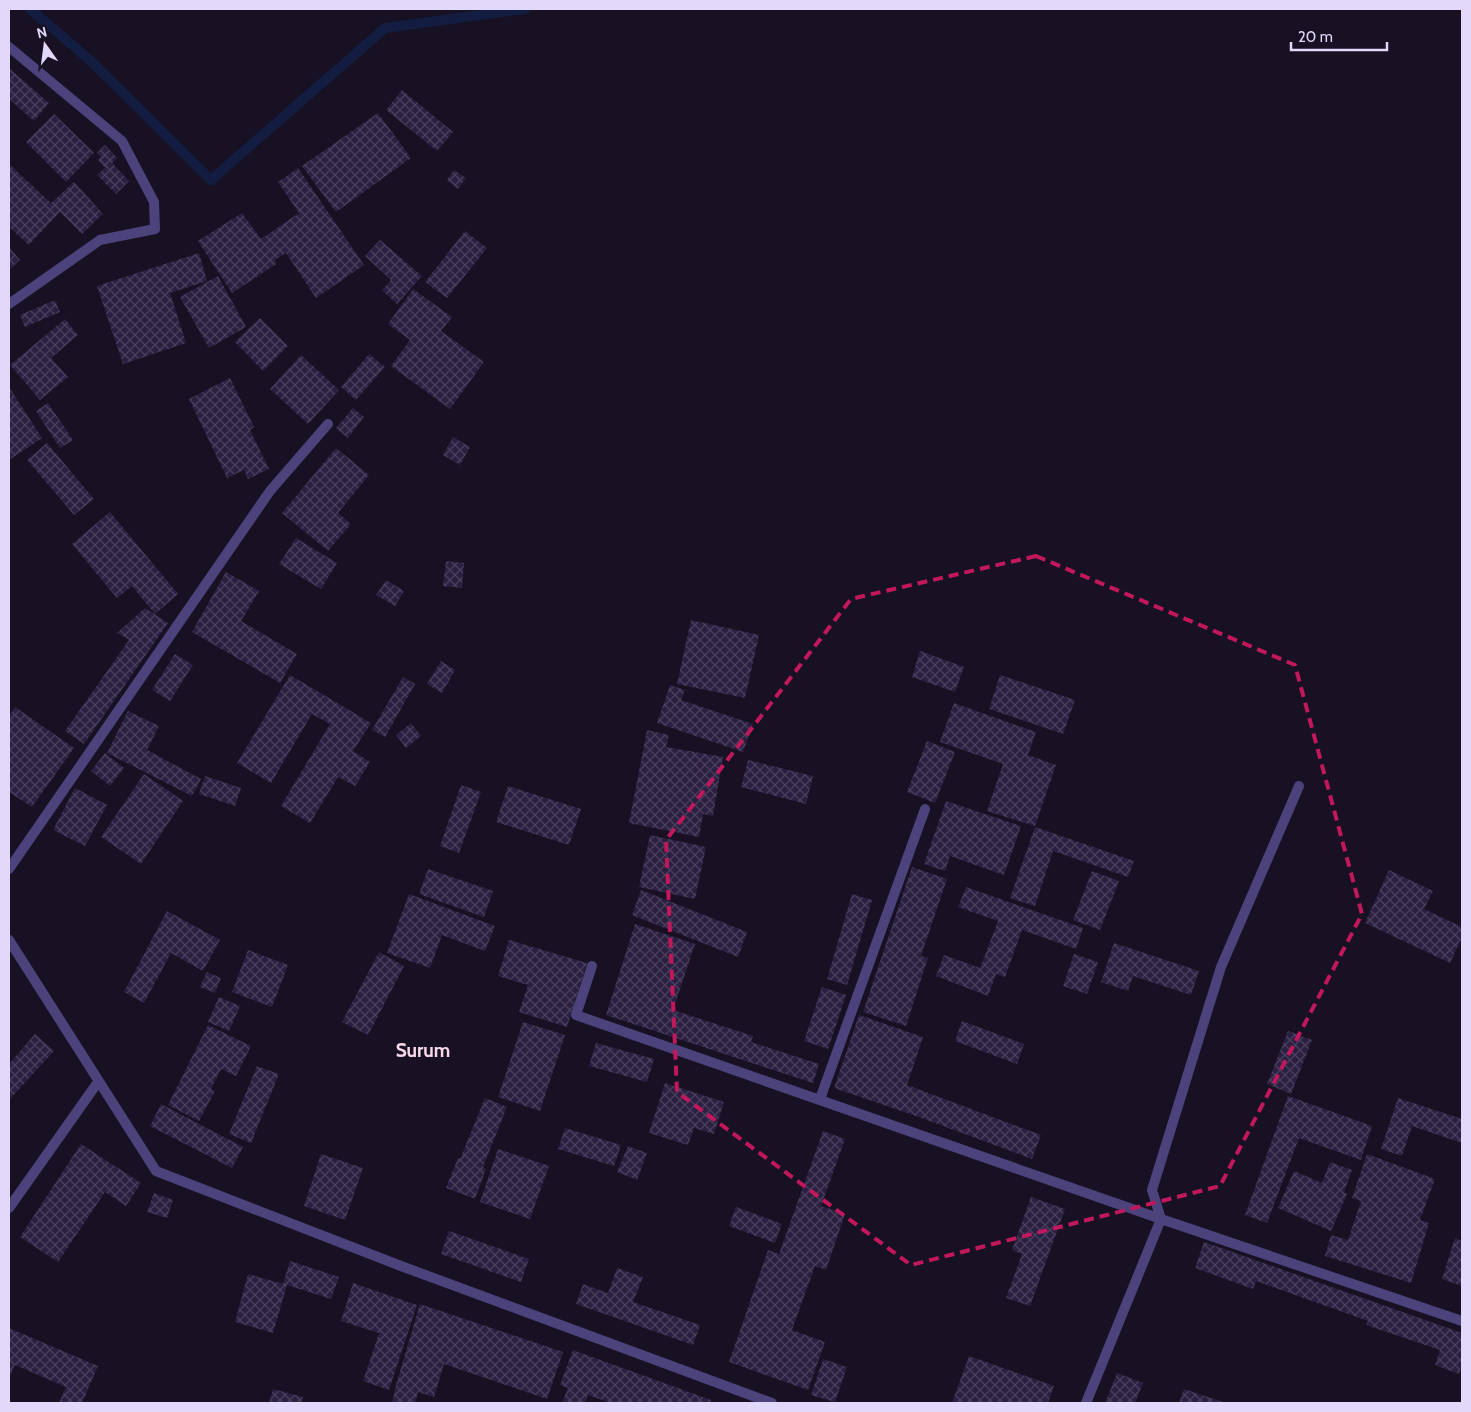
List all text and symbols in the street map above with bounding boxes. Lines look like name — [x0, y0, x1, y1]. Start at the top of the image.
north arrow — [20, 20, 70, 70]
scale bar — [1291, 20, 1387, 52]
text: N — [35, 22, 49, 42]
text: 20 m — [1298, 28, 1333, 46]
district label: Surum — [396, 1039, 450, 1062]

